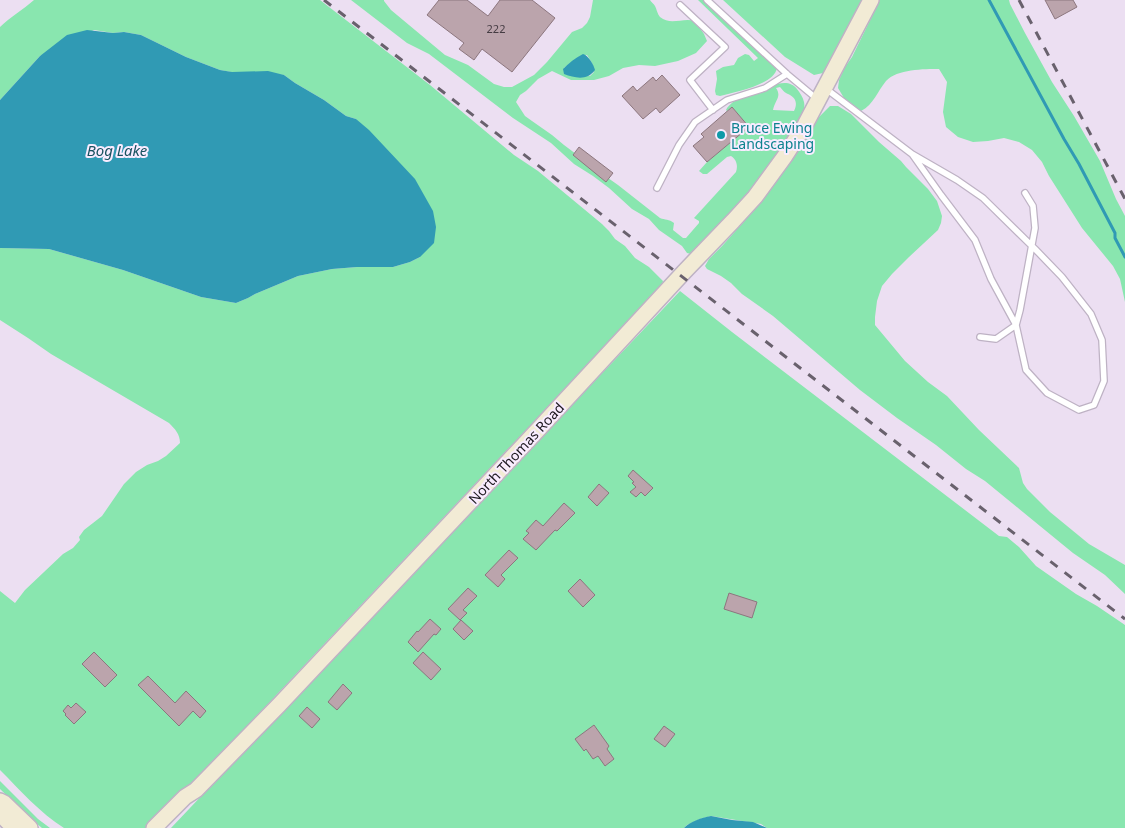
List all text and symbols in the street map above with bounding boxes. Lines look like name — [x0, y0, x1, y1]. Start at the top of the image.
house number: 222 — [487, 21, 505, 36]
place label: Bruce Ewing Landscaping — [731, 118, 814, 153]
marker: Bruce Ewing Landscaping — [715, 129, 727, 141]
water label: Bog Lake — [87, 140, 148, 160]
street label: North Thomas Road — [464, 398, 568, 508]

